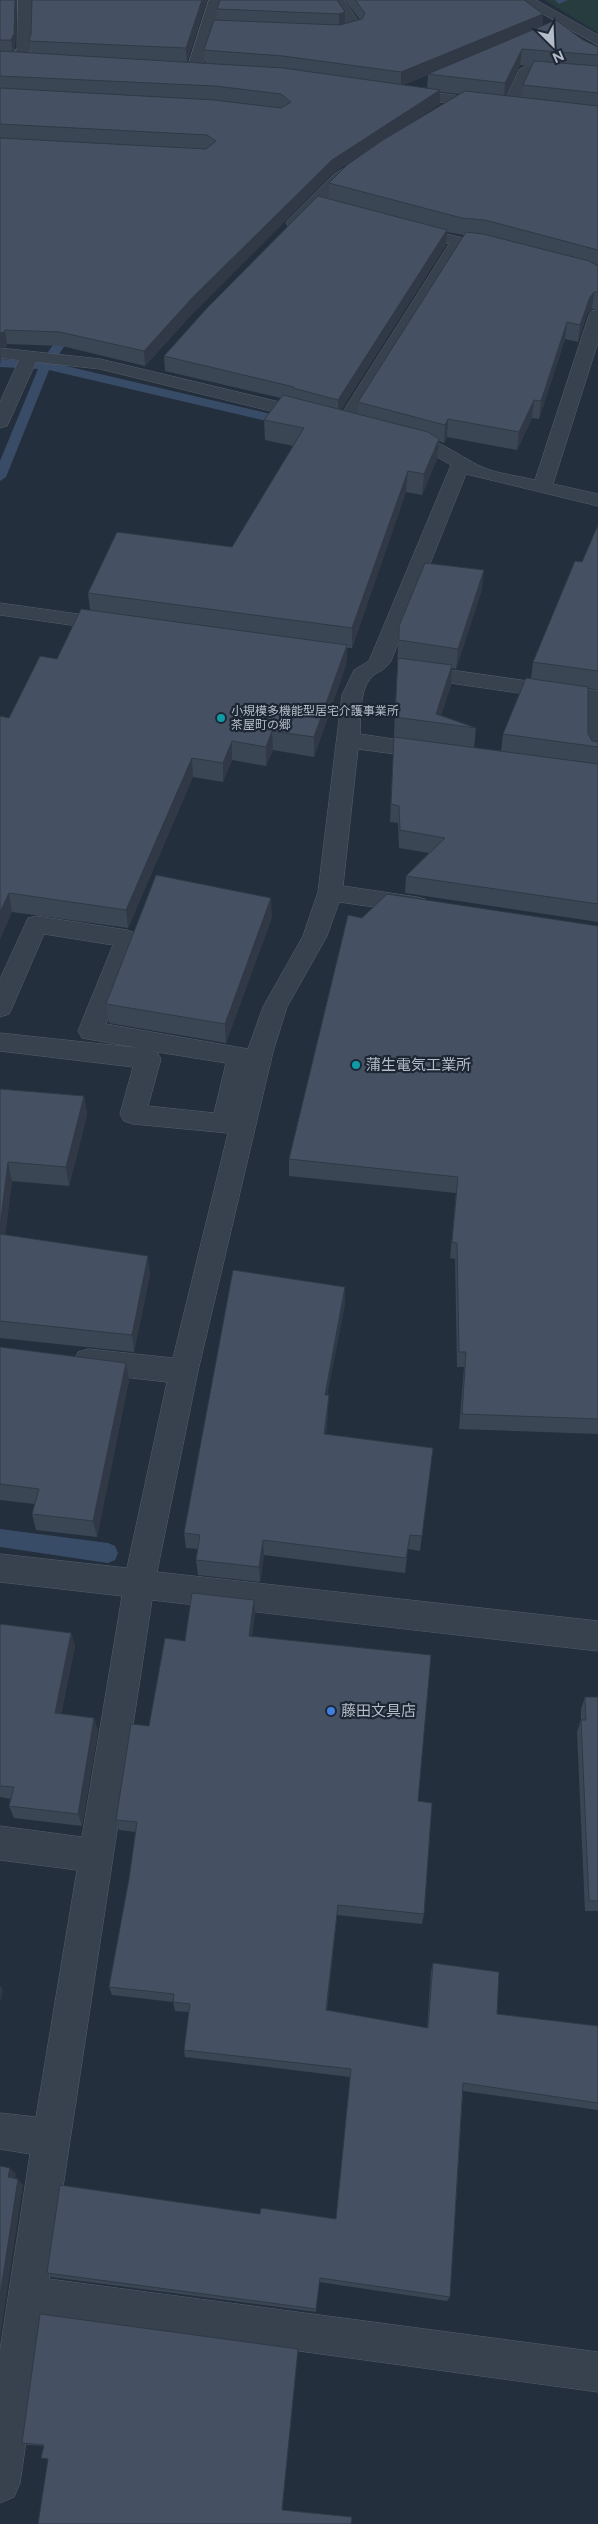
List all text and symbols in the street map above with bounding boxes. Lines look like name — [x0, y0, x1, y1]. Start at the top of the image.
north arrow — [528, 20, 578, 70]
text: N — [550, 46, 566, 66]
place label: 小規模多機能型居宅介護事業所 茶屋町の郷 — [231, 704, 399, 732]
marker: 小規模多機能型居宅介護事業所 茶屋町の郷 — [215, 712, 227, 724]
place label: 蒲生電気工業所 — [366, 1056, 471, 1074]
marker: 蒲生電気工業所 — [350, 1059, 362, 1071]
place label: 藤田文具店 — [341, 1702, 416, 1720]
marker: 藤田文具店 — [325, 1705, 337, 1717]

